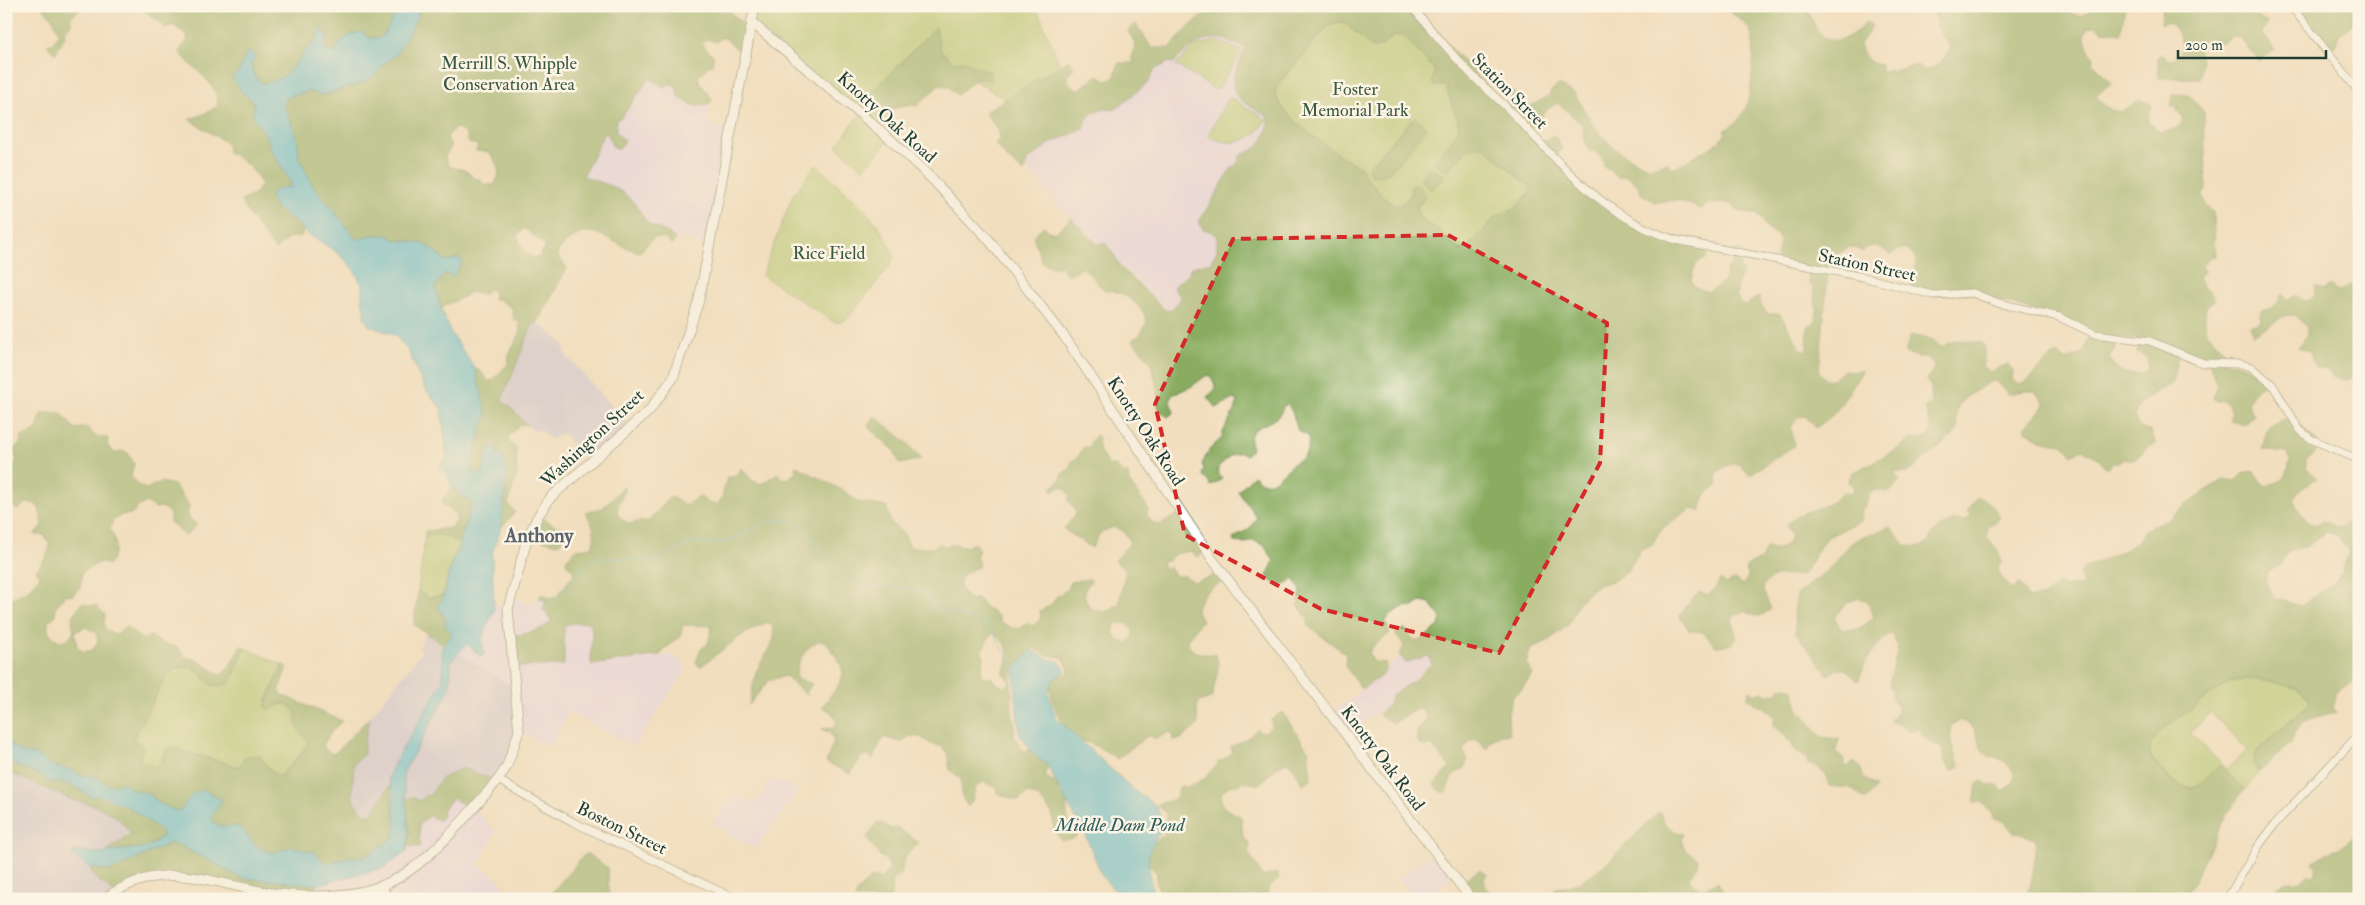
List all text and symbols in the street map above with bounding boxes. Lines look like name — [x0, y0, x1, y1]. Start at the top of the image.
scale bar — [2178, 28, 2325, 60]
text: 200 m — [2185, 36, 2223, 55]
street label: Station Street — [1467, 48, 1553, 135]
park label: Merrill S. Whipple Conservation Area — [441, 52, 577, 96]
street label: Knotty Oak Road — [832, 67, 941, 168]
park label: Foster Memorial Park — [1301, 78, 1409, 122]
park label: Rice Field — [793, 242, 866, 265]
street label: Station Street — [1816, 244, 1918, 287]
street label: Knotty Oak Road — [1102, 372, 1190, 490]
street label: Washington Street — [535, 384, 649, 493]
district label: Anthony — [504, 523, 574, 549]
street label: Knotty Oak Road — [1336, 701, 1430, 816]
street label: Boston Street — [573, 797, 671, 860]
water label: Middle Dam Pond — [1054, 813, 1186, 837]

